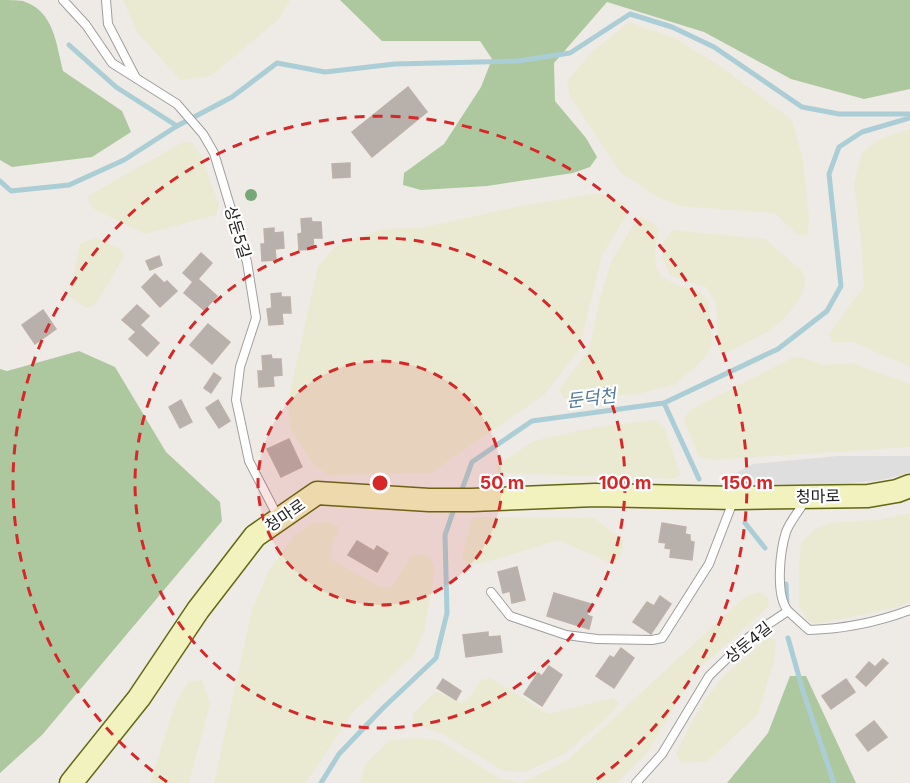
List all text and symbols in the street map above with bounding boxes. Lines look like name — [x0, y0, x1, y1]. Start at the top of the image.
street label: 상둔5길 — [221, 203, 255, 261]
water label: 둔덕천 — [565, 384, 619, 411]
text: 50 m — [480, 472, 524, 493]
text: 100 m — [599, 472, 651, 493]
text: 150 m — [721, 472, 773, 493]
centre of rings — [370, 473, 390, 493]
street label: 청마로 — [796, 486, 841, 506]
street label: 청마로 — [261, 494, 309, 536]
street label: 상둔4길 — [721, 617, 775, 667]

